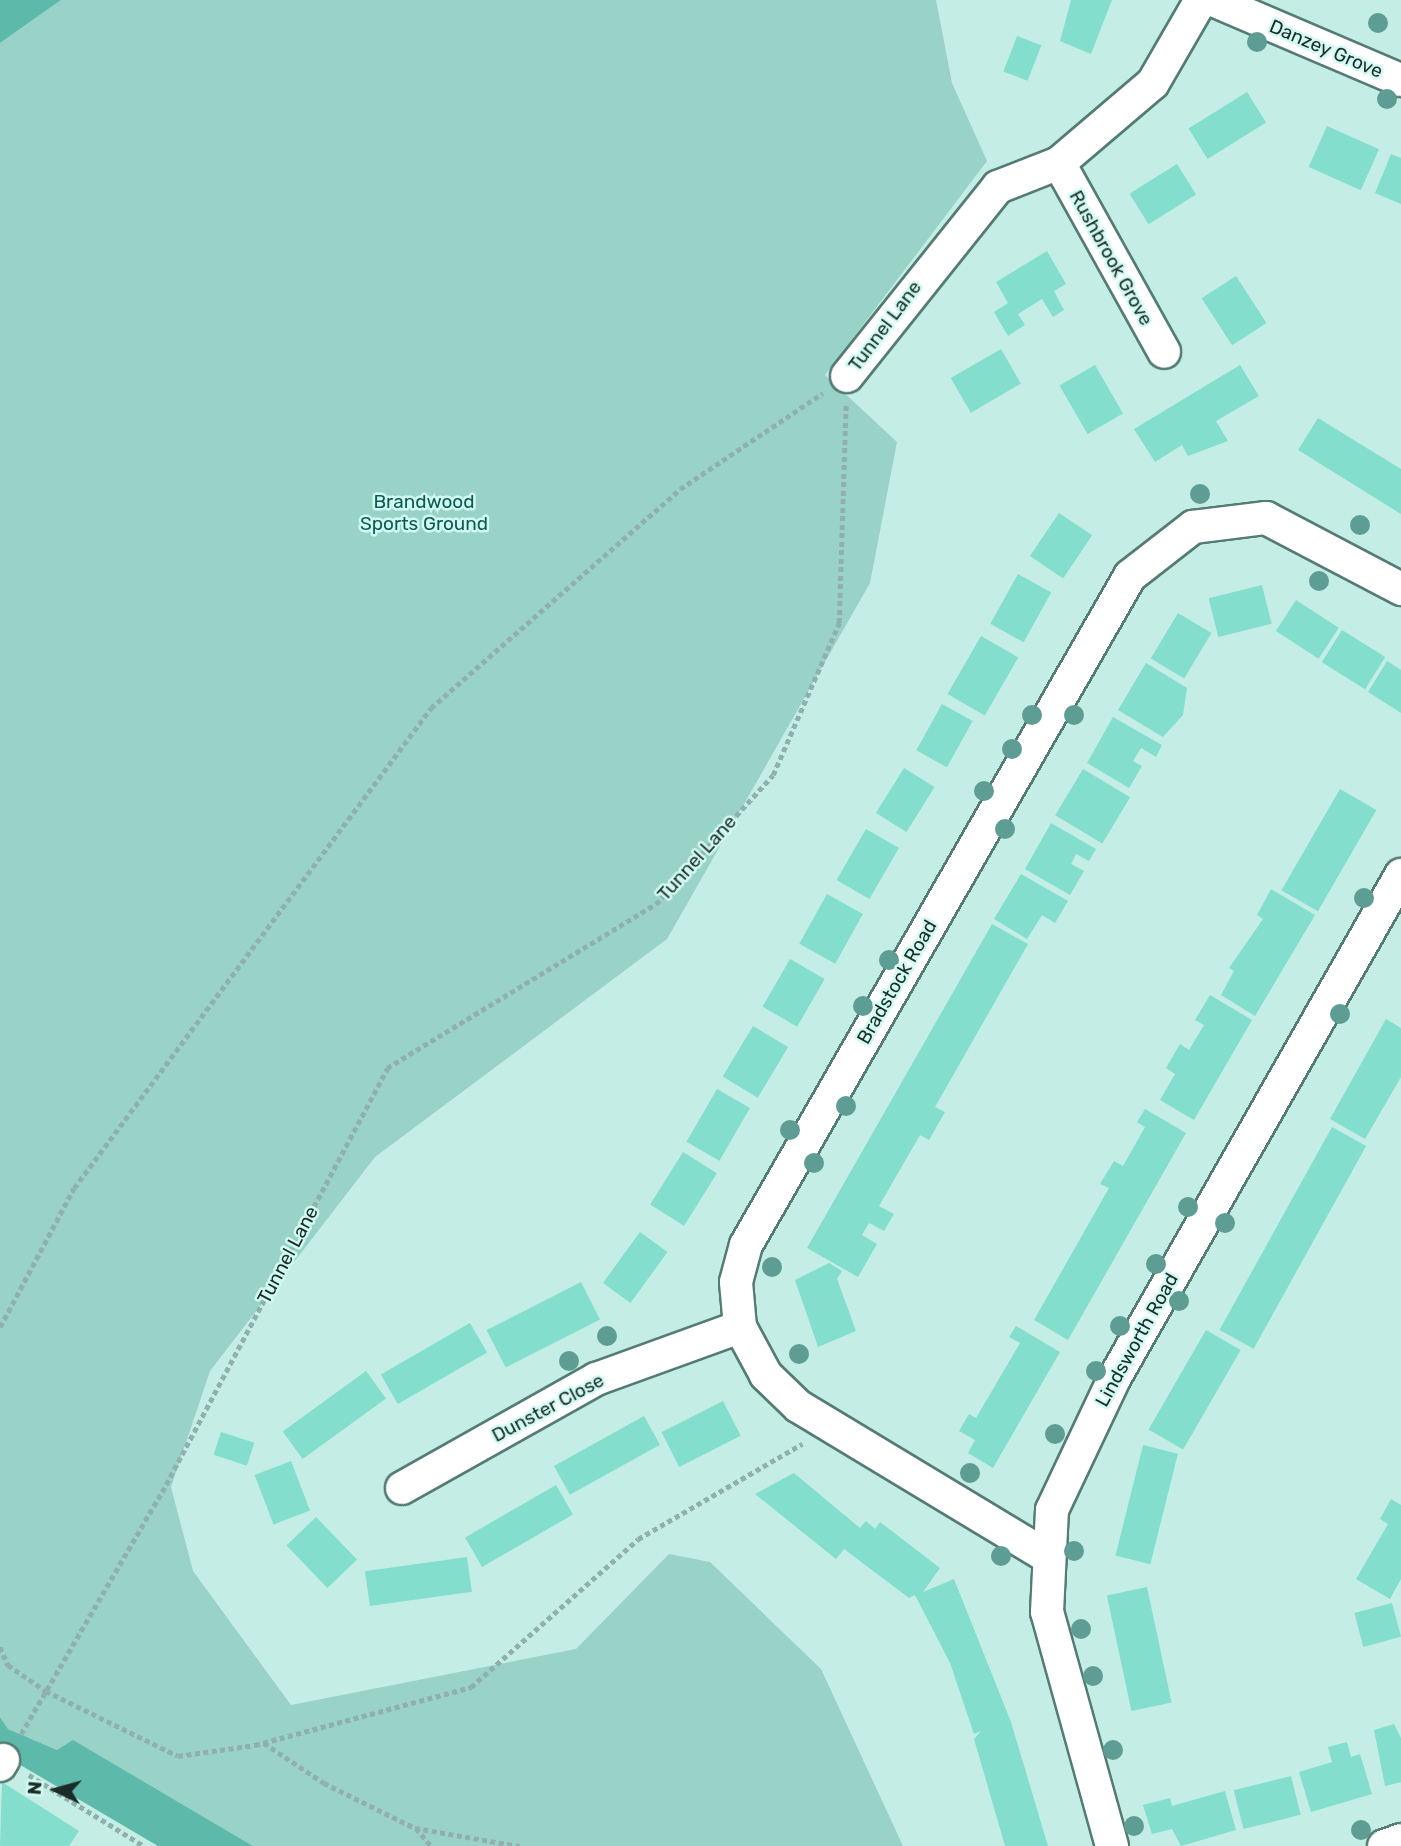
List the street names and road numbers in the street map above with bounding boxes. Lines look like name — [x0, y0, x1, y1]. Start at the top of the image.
street label: Danzey Grove — [1266, 15, 1386, 83]
street label: Rushbrook Grove — [1064, 186, 1158, 330]
street label: Tunnel Lane — [844, 276, 926, 376]
street label: Tunnel Lane — [653, 811, 741, 905]
street label: Bradstock Road — [852, 916, 942, 1048]
street label: Tunnel Lane — [253, 1202, 323, 1308]
street label: Lindsworth Road — [1091, 1269, 1183, 1411]
street label: Dunster Close — [488, 1369, 608, 1447]

